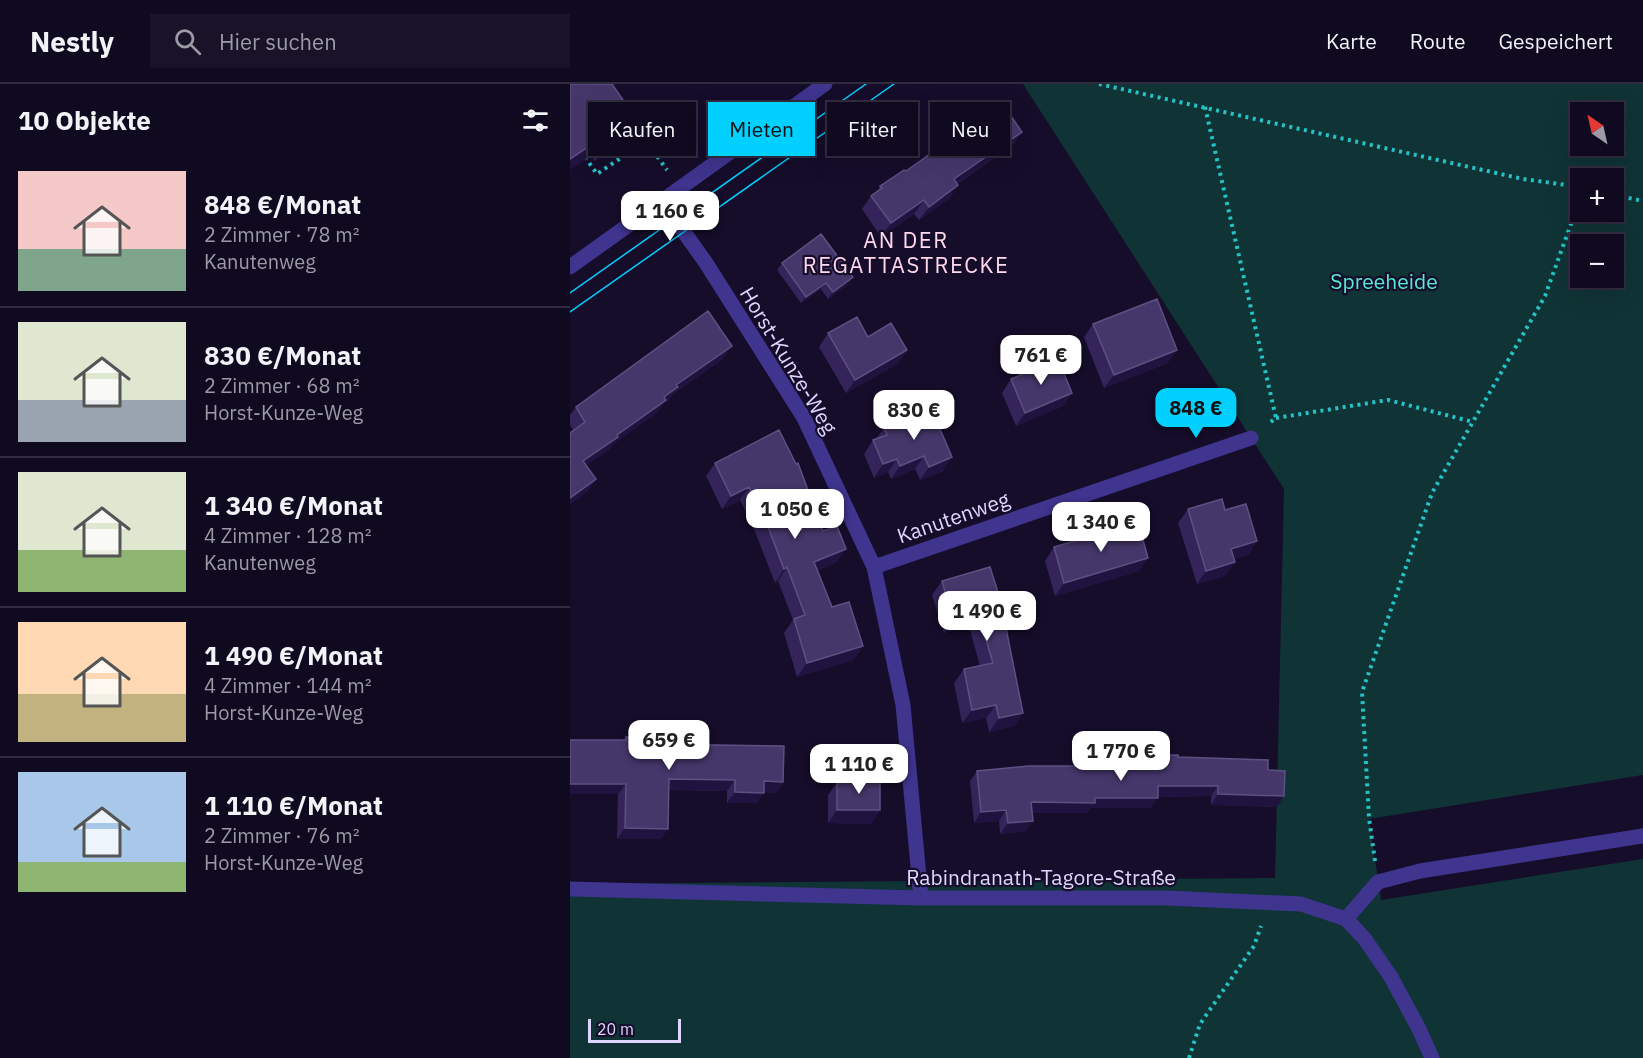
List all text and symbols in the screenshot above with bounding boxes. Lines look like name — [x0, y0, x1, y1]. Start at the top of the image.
search box — [150, 14, 570, 68]
text: Nestly — [30, 23, 114, 60]
icon: search — [171, 25, 204, 58]
text: Hier suchen — [219, 27, 337, 56]
text: Karte — [1326, 27, 1377, 55]
text: Route — [1410, 27, 1466, 55]
text: Gespeichert — [1499, 27, 1613, 55]
chip: Kaufen — [588, 102, 696, 156]
chip: Mieten — [708, 102, 815, 156]
chip: Filter — [827, 102, 918, 156]
chip: Neu — [930, 102, 1010, 156]
north arrow — [1570, 102, 1624, 156]
map controls — [1570, 102, 1624, 288]
text: 10 Objekte — [18, 103, 151, 137]
icon: filters — [519, 104, 552, 137]
button: + — [1570, 168, 1624, 222]
text: 848 €/Monat — [204, 187, 361, 221]
pin: 1 160 € — [615, 191, 725, 242]
icon: home — [66, 195, 138, 267]
text: 1 160 € — [635, 197, 705, 224]
text: 2 Zimmer · 78 m² — [204, 221, 360, 248]
district label: AN DER REGATTASTRECKE — [803, 225, 1009, 279]
button: − — [1570, 234, 1624, 288]
text: Kanutenweg — [204, 248, 316, 275]
park label: Spreeheide — [1330, 267, 1438, 295]
street label: Horst-Kunze-Weg — [734, 281, 844, 439]
pin: 761 € — [999, 335, 1083, 386]
text: 830 €/Monat — [204, 338, 361, 372]
text: 761 € — [1014, 341, 1068, 368]
icon: home — [66, 346, 138, 418]
text: 2 Zimmer · 68 m² — [204, 372, 360, 399]
pin: 848 € — [1154, 388, 1238, 439]
pin: 830 € — [872, 390, 956, 441]
text: 848 € — [1169, 394, 1223, 421]
text: 830 € — [887, 396, 941, 423]
text: Horst-Kunze-Weg — [204, 399, 363, 426]
street label: Kanutenweg — [893, 485, 1013, 549]
text: 1 340 €/Monat — [204, 488, 383, 522]
pin: 1 050 € — [740, 489, 850, 540]
text: 1 050 € — [760, 495, 830, 522]
icon: home — [66, 496, 138, 568]
pin: 1 340 € — [1046, 502, 1156, 553]
text: 1 340 € — [1066, 508, 1136, 535]
text: 4 Zimmer · 128 m² — [204, 522, 372, 549]
text: Kanutenweg — [204, 549, 316, 576]
pin: 1 490 € — [932, 591, 1042, 642]
text: 1 490 € — [952, 597, 1022, 624]
text: 1 490 €/Monat — [204, 638, 383, 672]
icon: home — [66, 646, 138, 718]
text: 4 Zimmer · 144 m² — [204, 672, 372, 699]
text: Horst-Kunze-Weg — [204, 699, 363, 726]
pin: 659 € — [627, 720, 711, 771]
text: 659 € — [642, 726, 696, 753]
pin: 1 770 € — [1066, 731, 1176, 782]
text: 1 770 € — [1086, 737, 1156, 764]
pin: 1 110 € — [804, 744, 914, 795]
text: 1 110 € — [824, 750, 894, 777]
text: 1 110 €/Monat — [204, 788, 383, 822]
icon: home — [66, 796, 138, 868]
text: 2 Zimmer · 76 m² — [204, 822, 360, 849]
text: Horst-Kunze-Weg — [204, 849, 363, 876]
street label: Rabindranath-Tagore-Straße — [906, 863, 1176, 891]
scale bar — [588, 1016, 681, 1044]
text: 20 m — [597, 1019, 634, 1039]

